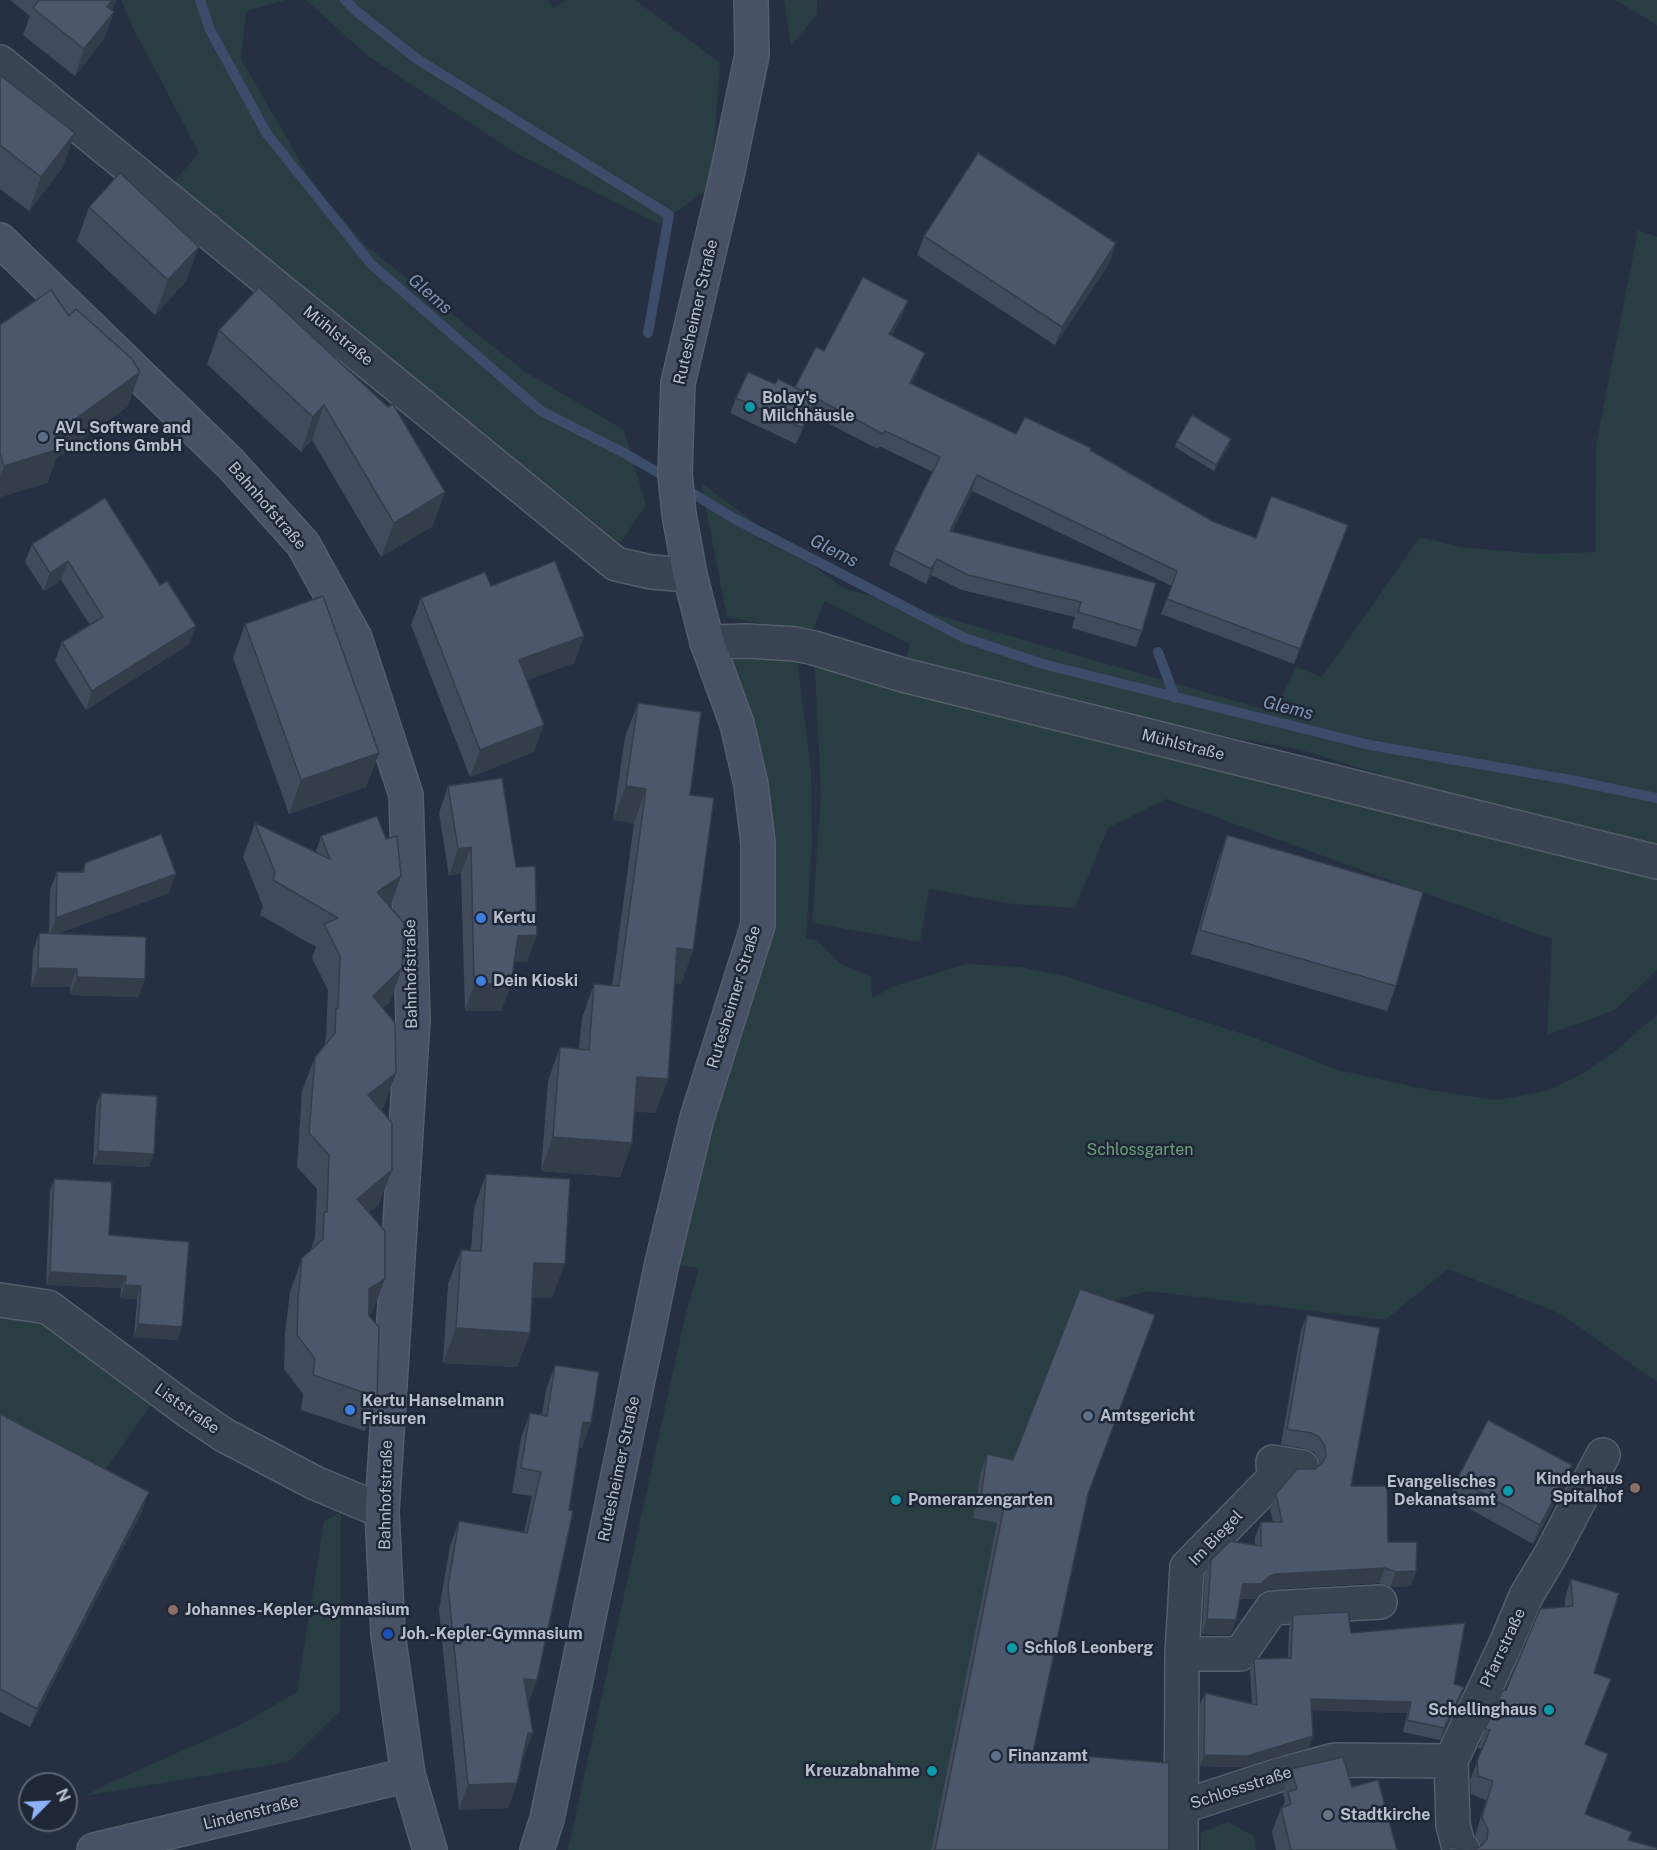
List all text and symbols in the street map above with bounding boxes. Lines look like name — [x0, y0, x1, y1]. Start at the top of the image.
street label: Rutesheimer Straße — [670, 238, 722, 386]
water label: Glems — [404, 269, 456, 319]
street label: Mühlstraße — [299, 302, 377, 370]
place label: Bolay's Milchhäusle — [762, 388, 854, 426]
marker: Bolay's Milchhäusle — [743, 400, 757, 414]
place label: AVL Software and Functions GmbH — [55, 418, 191, 456]
marker: AVL Software and Functions GmbH — [36, 430, 50, 444]
street label: Bahnhofstraße — [224, 458, 310, 554]
water label: Glems — [806, 530, 862, 572]
water label: Glems — [1261, 691, 1315, 725]
street label: Mühlstraße — [1140, 725, 1226, 765]
place label: Kertu — [493, 908, 536, 928]
marker: Kertu — [474, 911, 488, 925]
street label: Bahnhofstraße — [400, 919, 422, 1029]
street label: Rutesheimer Straße — [703, 923, 765, 1071]
place label: Dein Kioski — [493, 971, 578, 991]
marker: Dein Kioski — [474, 974, 488, 988]
park label: Schlossgarten — [1086, 1140, 1194, 1160]
street label: Liststraße — [151, 1380, 223, 1438]
place label: Kertu Hanselmann Frisuren — [362, 1391, 504, 1429]
street label: Rutesheimer Straße — [594, 1394, 644, 1544]
marker: Kertu Hanselmann Frisuren — [343, 1403, 357, 1417]
place label: Amtsgericht — [1100, 1406, 1195, 1426]
marker: Amtsgericht — [1081, 1409, 1095, 1423]
street label: Bahnhofstraße — [375, 1440, 397, 1550]
place label: Kinderhaus Spitalhof — [1536, 1469, 1623, 1507]
place label: Evangelisches Dekanatsamt — [1387, 1472, 1496, 1510]
marker: Kinderhaus Spitalhof — [1628, 1481, 1642, 1495]
marker: Evangelisches Dekanatsamt — [1501, 1484, 1515, 1498]
place label: Pomeranzengarten — [908, 1490, 1053, 1510]
marker: Pomeranzengarten — [889, 1493, 903, 1507]
street label: Im Biegel — [1185, 1506, 1247, 1570]
place label: Johannes-Kepler-Gymnasium — [185, 1600, 410, 1620]
marker: Johannes-Kepler-Gymnasium — [166, 1603, 180, 1617]
street label: Pfarrstraße — [1476, 1605, 1530, 1691]
place label: Joh.-Kepler-Gymnasium — [400, 1624, 583, 1644]
marker: Joh.-Kepler-Gymnasium — [381, 1627, 395, 1641]
place label: Schloß Leonberg — [1024, 1638, 1153, 1658]
marker: Schloß Leonberg — [1005, 1641, 1019, 1655]
place label: Schellinghaus — [1428, 1700, 1537, 1720]
marker: Schellinghaus — [1542, 1703, 1556, 1717]
place label: Finanzamt — [1008, 1746, 1088, 1766]
marker: Finanzamt — [989, 1749, 1003, 1763]
place label: Kreuzabnahme — [805, 1761, 920, 1781]
street label: Schlossstraße — [1188, 1763, 1294, 1813]
marker: Kreuzabnahme — [925, 1764, 939, 1778]
north arrow — [18, 1772, 78, 1832]
text: N — [52, 1786, 74, 1805]
street label: Lindenstraße — [201, 1792, 301, 1834]
place label: Stadtkirche — [1340, 1805, 1431, 1825]
marker: Stadtkirche — [1321, 1808, 1335, 1822]

